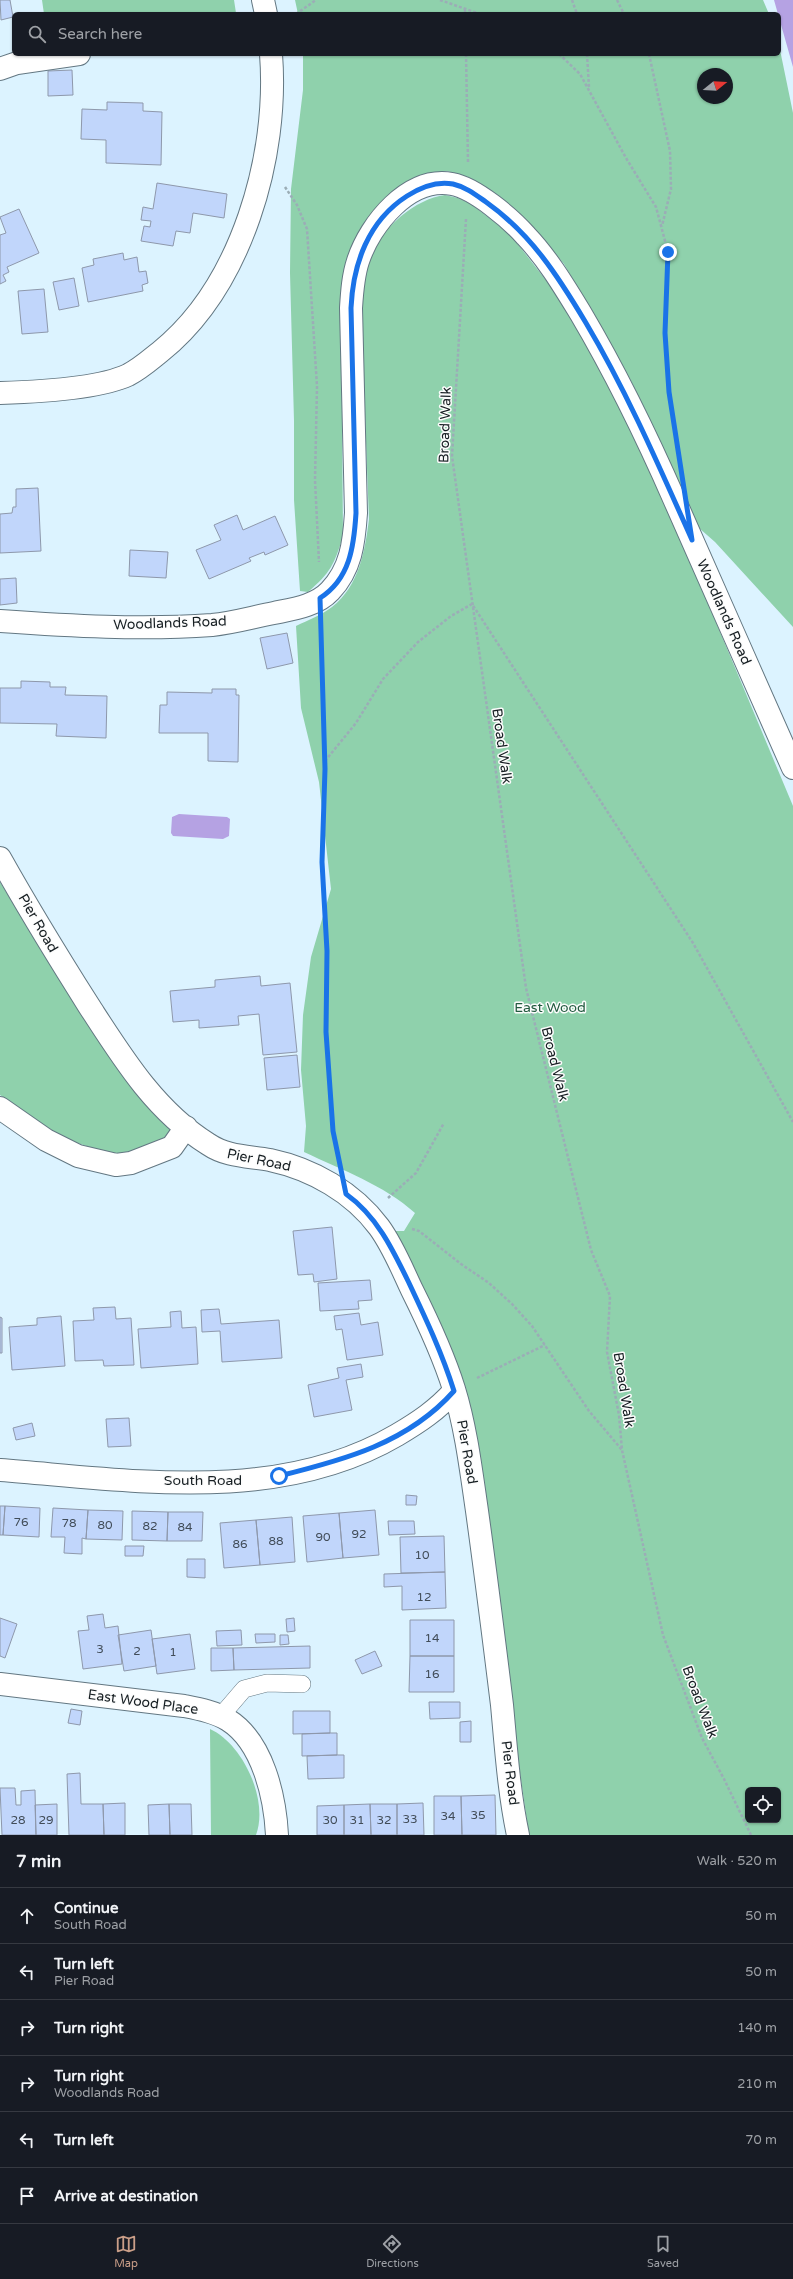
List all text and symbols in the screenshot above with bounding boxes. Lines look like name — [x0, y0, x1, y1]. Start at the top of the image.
search box — [12, 12, 781, 56]
icon: search — [26, 23, 48, 45]
text: Search here — [58, 25, 142, 43]
north arrow — [697, 68, 733, 104]
route end — [659, 243, 677, 261]
street label: Broad Walk — [435, 386, 455, 463]
street label: Woodlands Road — [693, 557, 755, 667]
street label: Woodlands Road — [113, 613, 227, 633]
street label: Broad Walk — [488, 707, 516, 785]
street label: Pier Road — [14, 891, 62, 955]
park label: East Wood — [514, 999, 586, 1016]
street label: Broad Walk — [538, 1025, 573, 1103]
street label: Pier Road — [225, 1145, 293, 1175]
street label: Broad Walk — [610, 1351, 638, 1429]
street label: Pier Road — [453, 1419, 481, 1485]
route start — [270, 1467, 288, 1485]
street label: South Road — [164, 1472, 242, 1489]
house number: 76 — [13, 1515, 29, 1529]
house number: 78 — [61, 1516, 77, 1530]
house number: 80 — [97, 1518, 113, 1532]
house number: 82 — [142, 1519, 158, 1533]
house number: 84 — [177, 1520, 193, 1534]
house number: 92 — [351, 1527, 367, 1541]
house number: 90 — [315, 1530, 331, 1544]
house number: 88 — [268, 1534, 284, 1548]
house number: 86 — [232, 1537, 248, 1551]
house number: 10 — [414, 1548, 430, 1562]
house number: 12 — [416, 1590, 432, 1604]
house number: 14 — [424, 1631, 440, 1645]
house number: 3 — [96, 1642, 104, 1656]
house number: 2 — [133, 1644, 141, 1658]
house number: 1 — [169, 1645, 177, 1659]
street label: Broad Walk — [678, 1663, 722, 1741]
house number: 16 — [424, 1667, 440, 1681]
street label: East Wood Place — [87, 1686, 199, 1718]
street label: Pier Road — [498, 1740, 522, 1806]
map controls — [745, 1787, 781, 1823]
button: locate — [745, 1787, 781, 1823]
house number: 35 — [470, 1808, 486, 1822]
house number: 34 — [440, 1809, 456, 1823]
house number: 33 — [402, 1812, 418, 1826]
house number: 28 — [10, 1813, 26, 1827]
house number: 29 — [38, 1813, 54, 1827]
house number: 30 — [322, 1813, 338, 1827]
house number: 31 — [349, 1813, 365, 1827]
house number: 32 — [376, 1813, 392, 1827]
text: 7 min — [16, 1851, 61, 1872]
text: Walk · 520 m — [697, 1853, 777, 1869]
text: Continue — [54, 1899, 118, 1917]
icon: ahead — [16, 1905, 38, 1927]
text: 50 m — [745, 1908, 777, 1924]
text: South Road — [54, 1917, 127, 1933]
text: Turn left — [54, 1955, 114, 1973]
icon: left — [16, 1961, 38, 1983]
text: 50 m — [745, 1964, 777, 1980]
text: Pier Road — [54, 1973, 114, 1989]
icon: right — [16, 2017, 38, 2039]
text: Turn right — [54, 2019, 124, 2037]
text: 140 m — [737, 2020, 777, 2036]
text: Turn right — [54, 2067, 124, 2085]
icon: right — [16, 2073, 38, 2095]
text: 210 m — [737, 2076, 777, 2092]
text: Woodlands Road — [54, 2085, 160, 2101]
icon: left — [16, 2129, 38, 2151]
text: Turn left — [54, 2131, 114, 2149]
text: 70 m — [745, 2132, 777, 2148]
icon: arrive — [16, 2185, 38, 2207]
text: Arrive at destination — [54, 2187, 198, 2205]
tab: Map — [114, 2233, 138, 2270]
tab: Directions — [366, 2233, 419, 2270]
tab: Saved — [647, 2233, 679, 2270]

